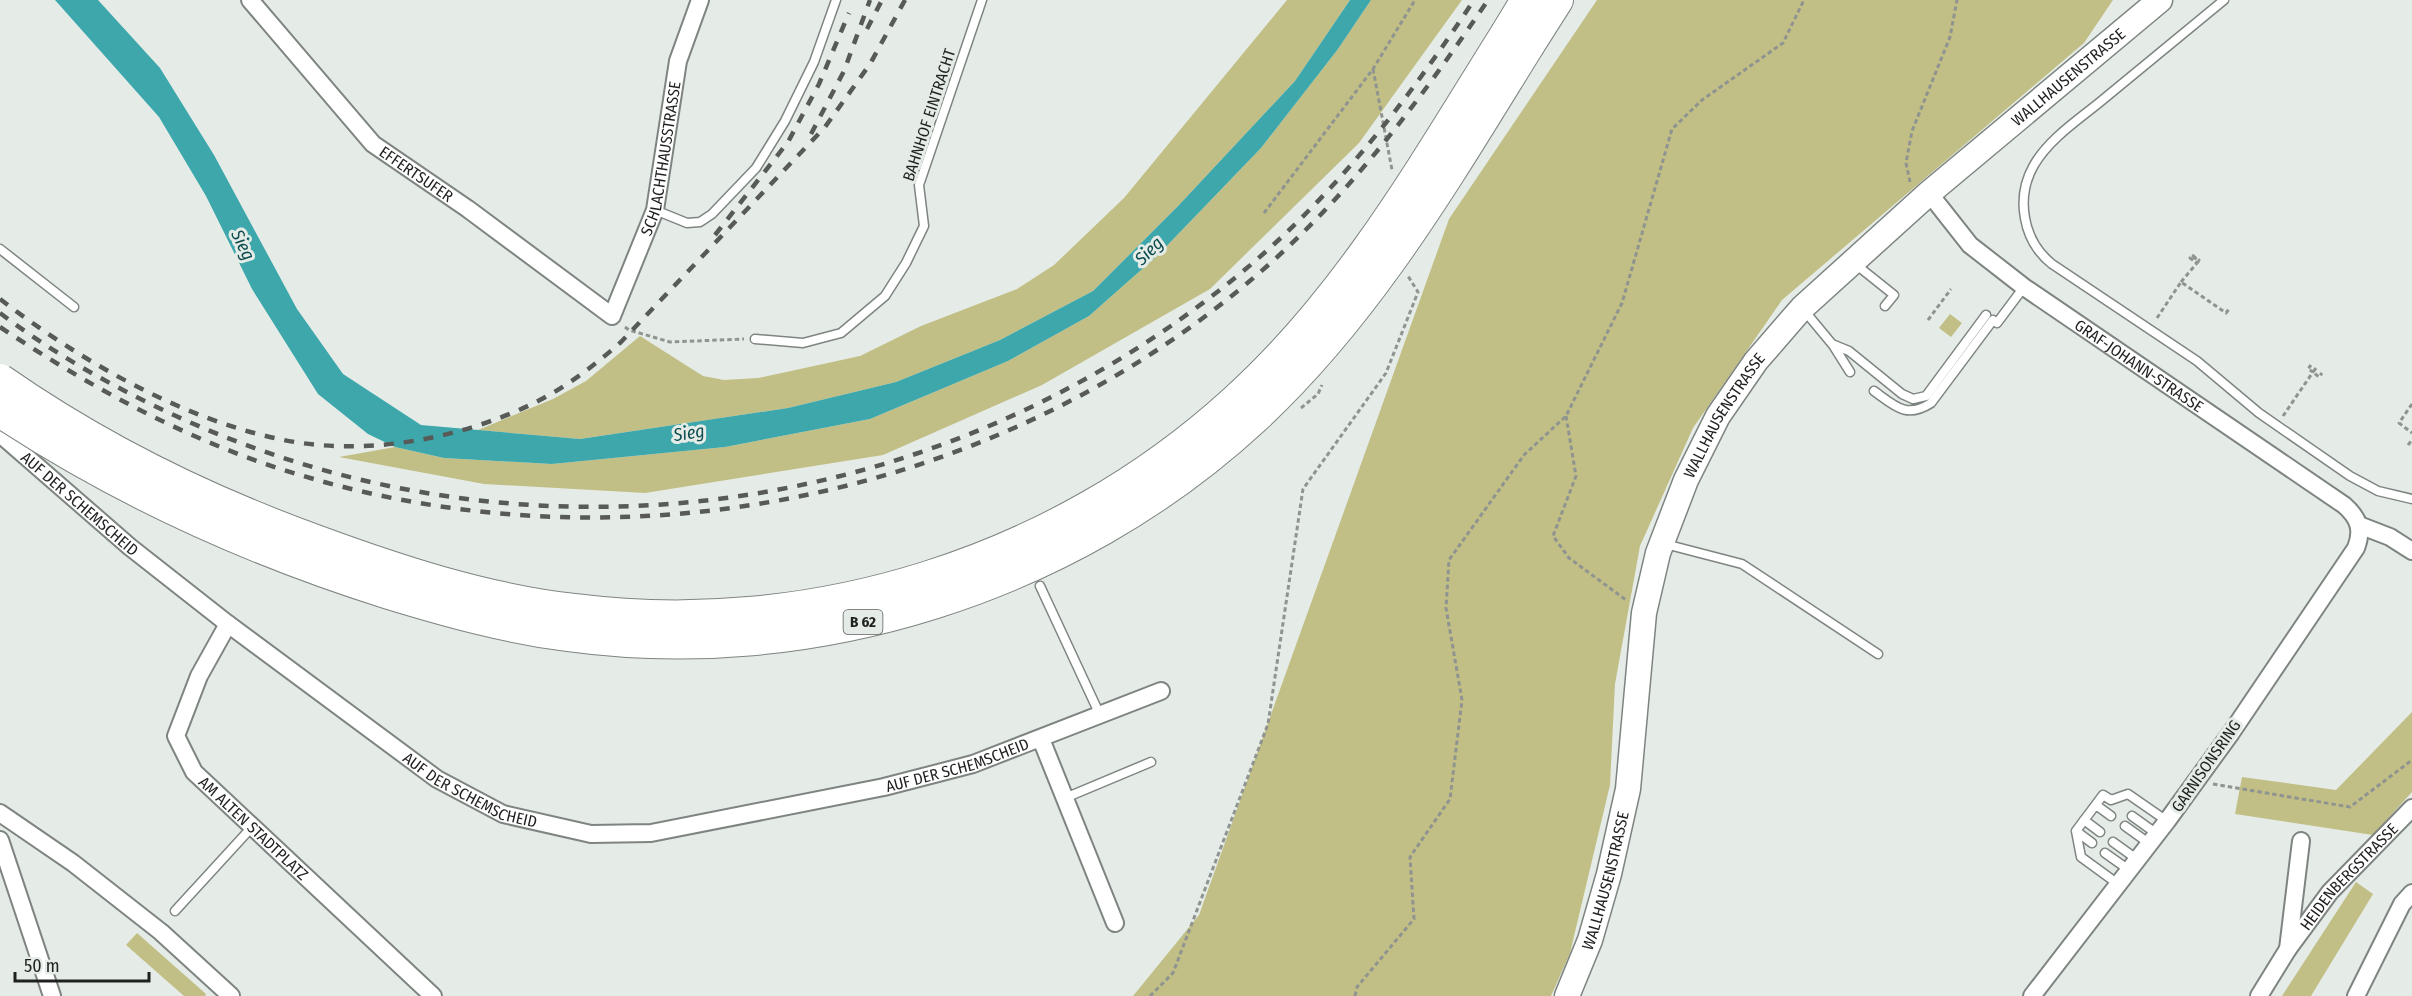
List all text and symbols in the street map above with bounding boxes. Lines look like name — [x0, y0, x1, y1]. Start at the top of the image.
street label: WALLHAUSENSTRASSE — [2007, 24, 2129, 130]
street label: BAHNHOF EINTRACHT — [899, 46, 960, 184]
street label: SCHLACHTHAUSSTRASSE — [636, 80, 684, 238]
street label: EFFERTSUFER — [376, 142, 457, 206]
water label: Sieg — [226, 225, 260, 264]
water label: Sieg — [1129, 232, 1168, 270]
street label: GRAF-JOHANN-STRASSE — [2071, 315, 2207, 416]
street label: WALLHAUSENSTRASSE — [1679, 349, 1768, 481]
water label: Sieg — [671, 420, 706, 446]
street label: AUF DER SCHEMSCHEID — [18, 447, 142, 560]
road number: B 62 — [844, 610, 882, 634]
street label: GARNISONSRING — [2167, 716, 2245, 816]
street label: AUF DER SCHEMSCHEID — [884, 734, 1031, 796]
street label: AUF DER SCHEMSCHEID — [400, 748, 539, 831]
street label: AM ALTEN STADTPLATZ — [195, 772, 312, 884]
street label: WALLHAUSENSTRASSE — [1578, 809, 1632, 953]
street label: HEIDENBERGSTRASSE — [2296, 819, 2402, 934]
scale bar — [15, 945, 148, 983]
text: 50 m — [24, 955, 60, 977]

